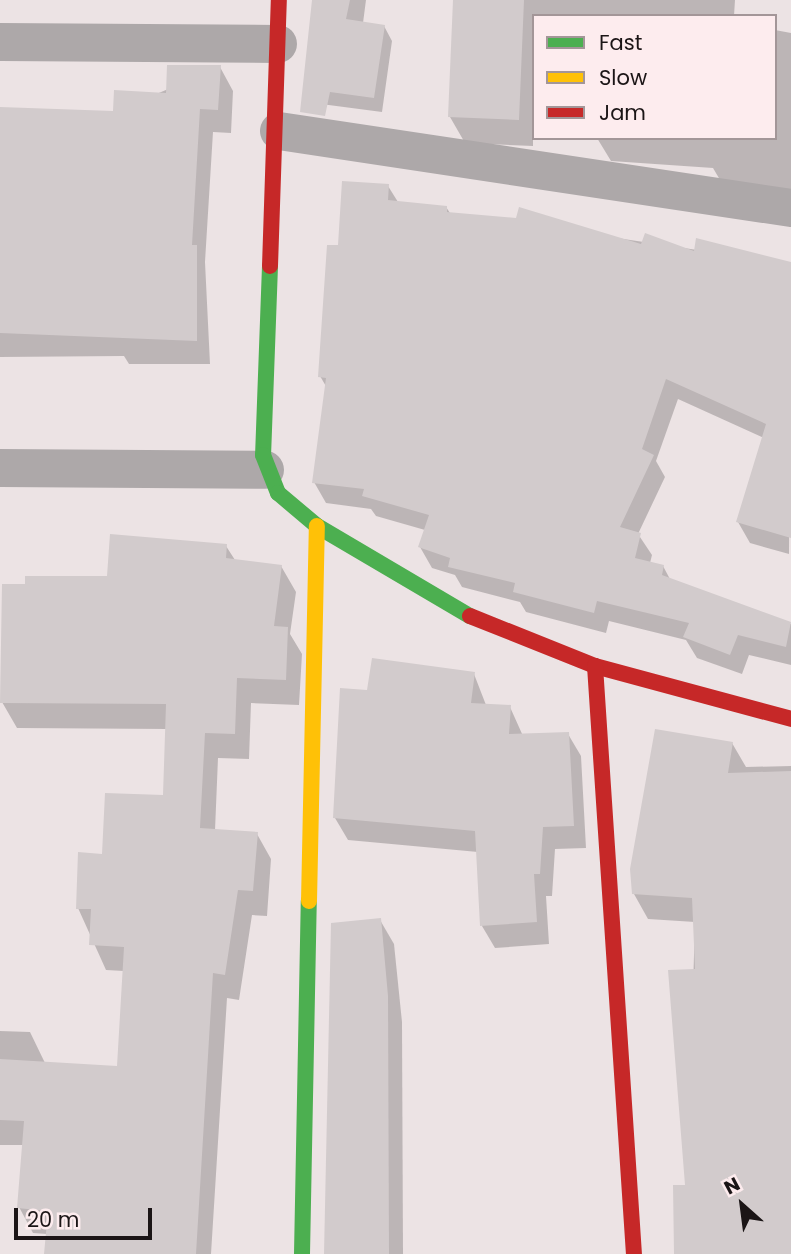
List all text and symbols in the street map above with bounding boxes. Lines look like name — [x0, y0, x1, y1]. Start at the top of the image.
legend — [532, 14, 777, 140]
text: Fast — [599, 28, 642, 57]
text: Slow — [599, 63, 647, 92]
text: Jam — [599, 98, 646, 127]
north arrow — [707, 1170, 777, 1240]
text: N — [719, 1171, 745, 1201]
scale bar — [18, 1194, 156, 1238]
text: 20 m — [27, 1205, 80, 1234]

